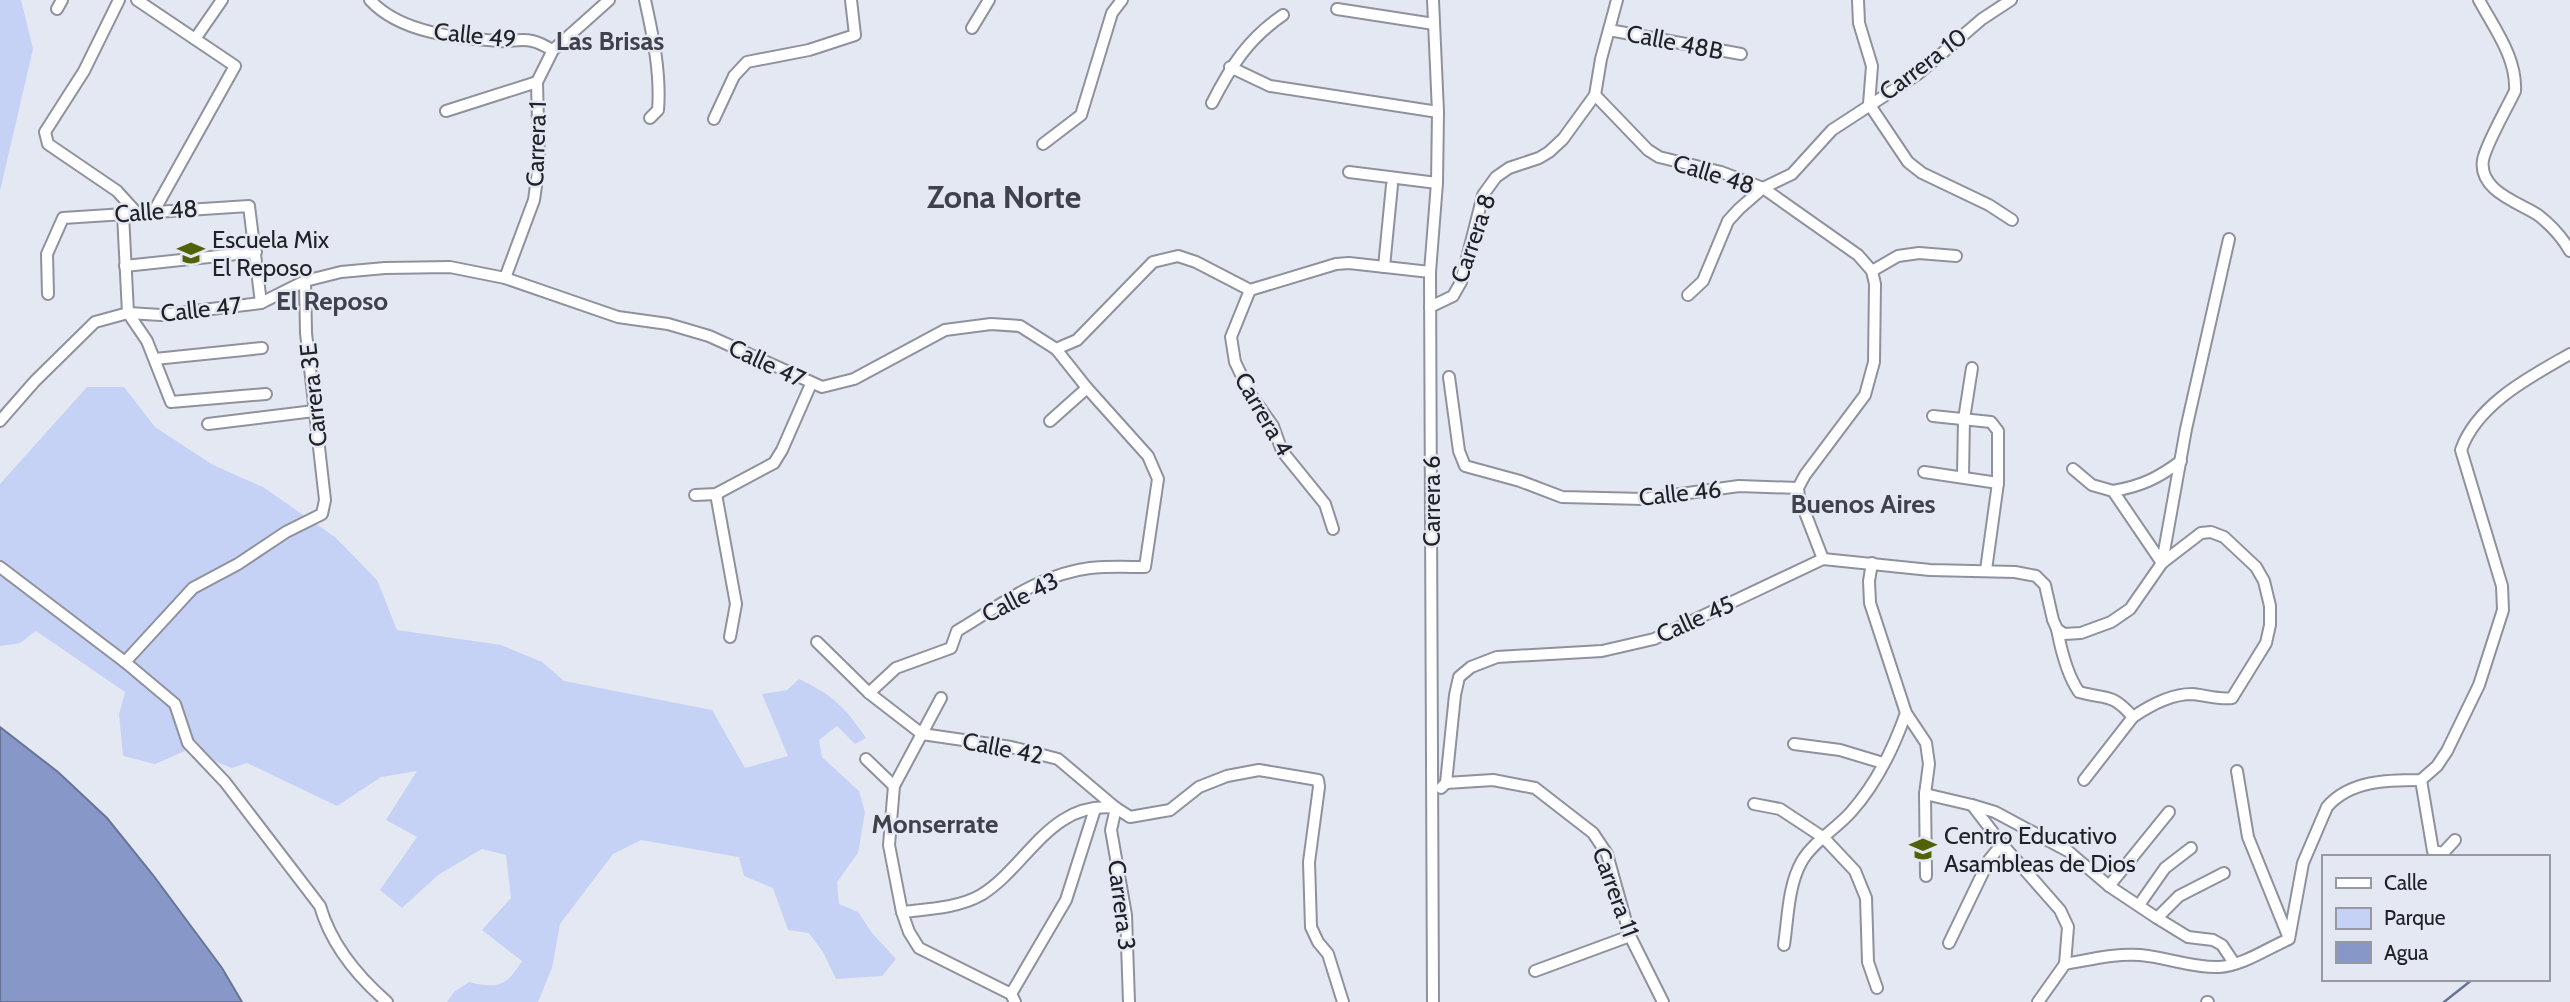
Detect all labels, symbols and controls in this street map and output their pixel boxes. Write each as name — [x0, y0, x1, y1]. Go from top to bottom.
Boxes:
street label: Calle 49 — [432, 16, 518, 54]
street label: Calle 48B — [1624, 18, 1726, 66]
street label: Carrera 10 — [1873, 22, 1973, 106]
district label: Las Brisas — [556, 25, 664, 57]
street label: Carrera 1 — [520, 101, 552, 187]
street label: Calle 48 — [1670, 148, 1758, 200]
district label: Zona Norte — [927, 177, 1081, 216]
street label: Carrera 8 — [1444, 190, 1502, 286]
street label: Calle 48 — [113, 194, 199, 228]
place label: Escuela Mix El Reposo — [212, 225, 330, 282]
school or university icon: Escuela Mix El Reposo — [176, 238, 206, 268]
district label: El Reposo — [276, 285, 388, 317]
street label: Calle 47 — [159, 290, 243, 328]
street label: Calle 47 — [724, 333, 810, 393]
street label: Carrera 3E — [293, 342, 333, 448]
street label: Carrera 4 — [1229, 367, 1300, 461]
street label: Carrera 6 — [1417, 455, 1446, 547]
street label: Calle 46 — [1637, 474, 1723, 512]
district label: Buenos Aires — [1790, 488, 1936, 520]
street label: Calle 43 — [977, 565, 1063, 629]
street label: Calle 45 — [1652, 589, 1738, 649]
street label: Calle 42 — [960, 726, 1046, 770]
district label: Monserrate — [872, 808, 998, 840]
place label: Centro Educativo Asambleas de Dios — [1944, 821, 2136, 878]
school or university icon: Centro Educativo Asambleas de Dios — [1908, 834, 1938, 864]
street label: Carrera 11 — [1586, 843, 1646, 941]
legend — [2322, 855, 2549, 981]
street label: Carrera 3 — [1102, 858, 1142, 952]
text: Calle — [2384, 870, 2428, 895]
text: Parque — [2384, 905, 2446, 930]
text: Agua — [2384, 940, 2428, 965]

